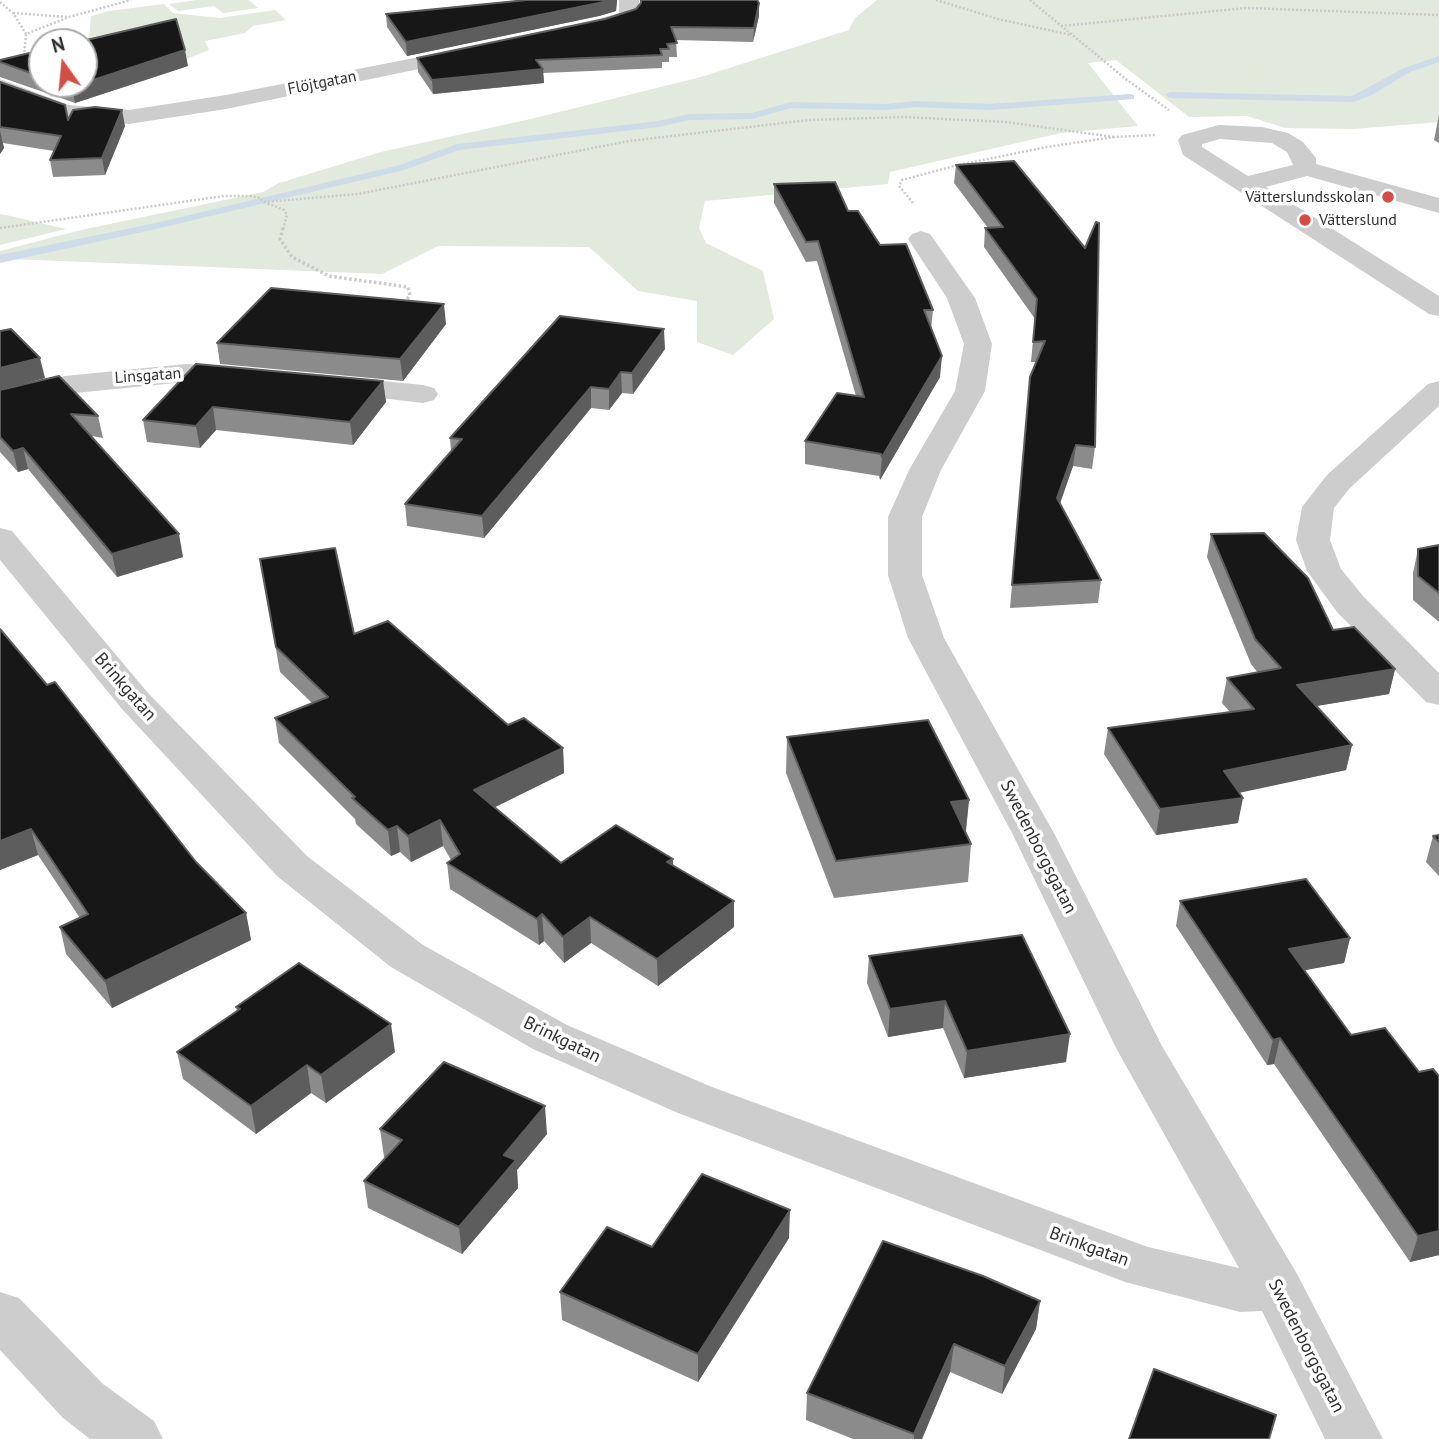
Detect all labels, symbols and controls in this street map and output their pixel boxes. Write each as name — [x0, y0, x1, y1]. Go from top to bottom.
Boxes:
north arrow — [28, 28, 98, 98]
text: N — [49, 31, 67, 58]
street label: Flöjtgatan — [286, 67, 358, 99]
place label: Vätterslundsskolan — [1245, 187, 1374, 207]
marker: Vätterslundsskolan — [1380, 189, 1396, 205]
place label: Vätterslund — [1319, 210, 1397, 230]
marker: Vätterslund — [1297, 212, 1313, 228]
street label: Linsgatan — [114, 364, 182, 388]
street label: Brinkgatan — [90, 649, 160, 725]
street label: Swedenborgsgatan — [995, 777, 1081, 917]
street label: Brinkgatan — [520, 1012, 604, 1068]
street label: Brinkgatan — [1046, 1223, 1132, 1271]
street label: Swedenborgsgatan — [1263, 1276, 1349, 1416]

